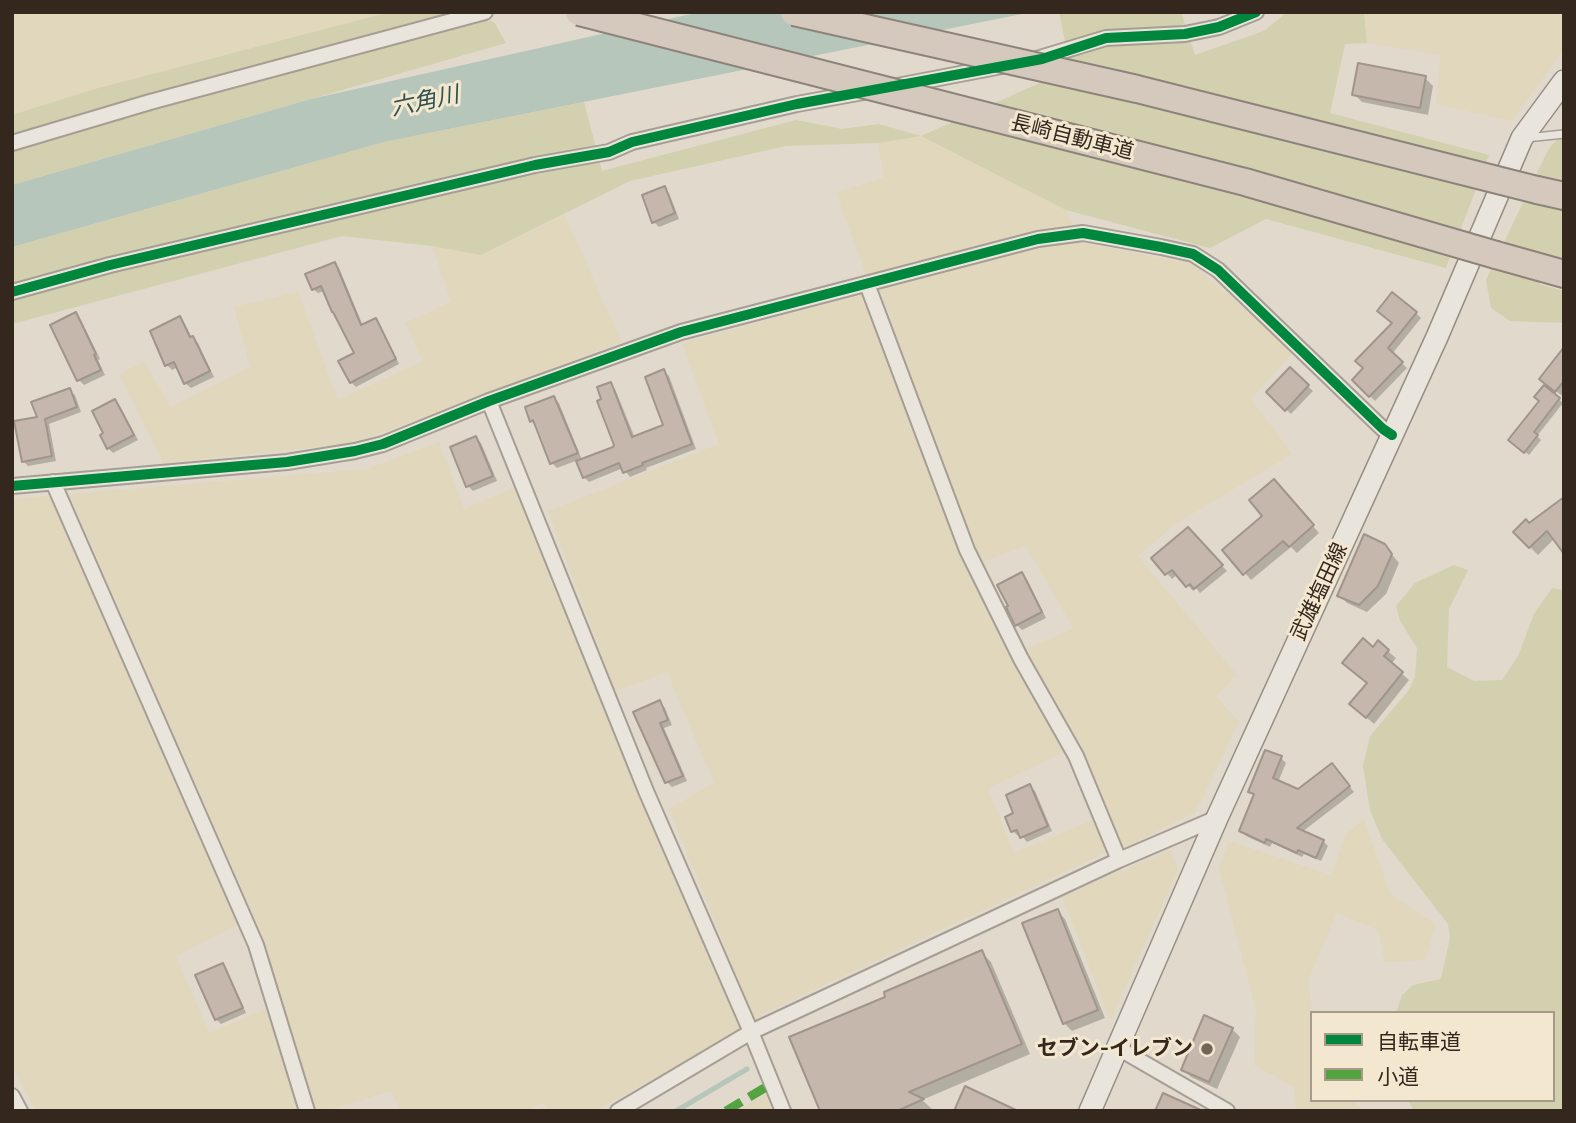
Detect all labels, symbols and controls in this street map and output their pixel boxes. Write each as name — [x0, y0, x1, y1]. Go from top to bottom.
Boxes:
water label: 六角川 — [388, 81, 462, 123]
street label: 長崎自動車道 — [1008, 111, 1136, 165]
street label: 武雄塩田線 — [1286, 539, 1354, 645]
legend — [1310, 1011, 1555, 1102]
text: 自転車道 — [1377, 1029, 1461, 1055]
place label: セブン-イレブン — [1037, 1036, 1193, 1062]
marker: セブン-イレブン — [1199, 1041, 1215, 1057]
text: 小道 — [1377, 1064, 1419, 1090]

